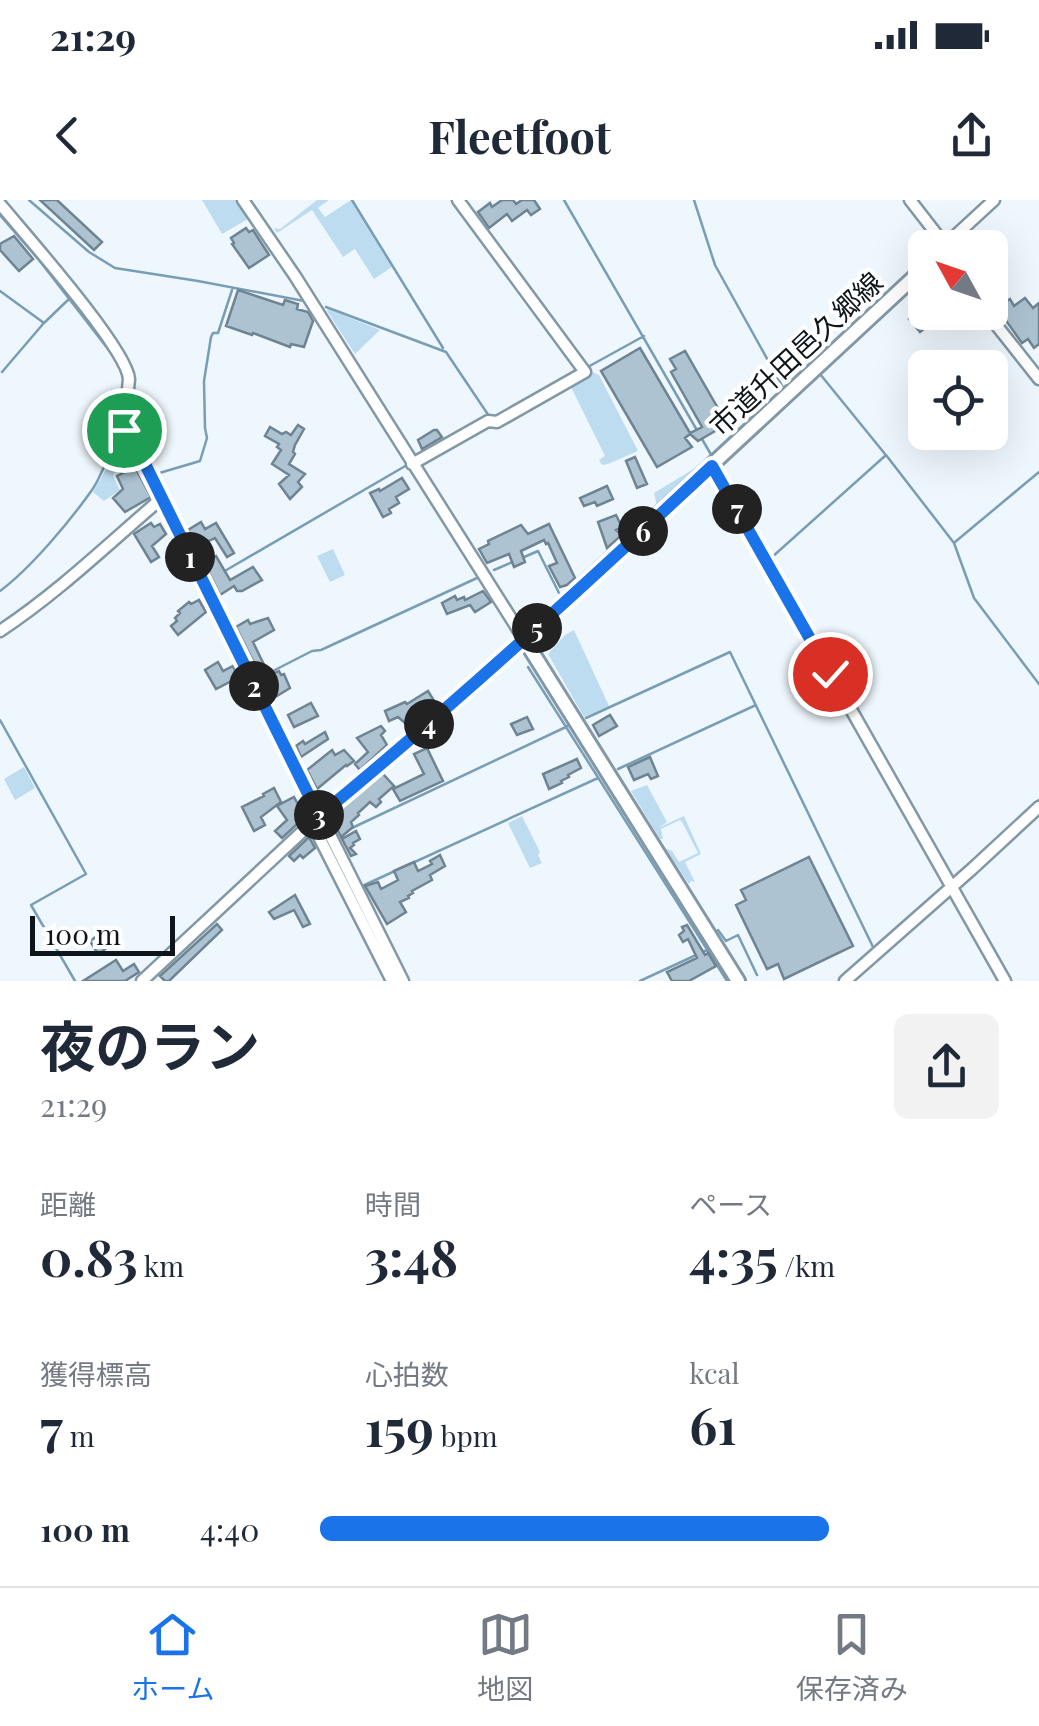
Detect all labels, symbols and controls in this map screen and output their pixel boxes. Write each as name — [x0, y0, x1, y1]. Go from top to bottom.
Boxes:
text: 21:29 — [50, 10, 136, 61]
text: Fleetfoot — [428, 105, 611, 165]
icon: back — [40, 108, 95, 163]
icon: share — [944, 108, 999, 163]
north arrow — [908, 230, 1008, 330]
map controls — [908, 230, 1008, 450]
street label: 市道升田邑久郷線 — [700, 263, 890, 443]
button: locate — [908, 350, 1008, 450]
pin — [82, 388, 167, 473]
icon: arrive — [97, 403, 152, 458]
pin: 7 — [712, 484, 762, 534]
text: 7 — [731, 490, 743, 527]
pin: 6 — [618, 506, 668, 556]
text: 6 — [635, 512, 651, 549]
pin: 1 — [165, 532, 215, 582]
text: 1 — [185, 538, 195, 575]
pin: 5 — [512, 603, 562, 653]
text: 5 — [531, 609, 543, 646]
pin — [788, 632, 873, 717]
icon: check — [803, 647, 858, 702]
pin: 2 — [229, 661, 279, 711]
text: 2 — [247, 667, 261, 704]
pin: 4 — [404, 699, 454, 749]
text: 4 — [422, 705, 436, 742]
pin: 3 — [294, 790, 344, 840]
text: 3 — [312, 796, 326, 833]
scale bar — [30, 911, 175, 956]
text: 100 m — [45, 915, 121, 952]
text: 夜のラン — [40, 1007, 260, 1081]
button: share — [894, 1014, 999, 1119]
text: 21:29 — [40, 1082, 107, 1125]
text: 距離 — [40, 1185, 96, 1222]
text: 時間 — [365, 1185, 421, 1222]
text: ペース — [689, 1185, 772, 1222]
text: 0.83 — [40, 1223, 138, 1290]
text: 3:48 — [365, 1223, 458, 1290]
text: 4:35 — [689, 1223, 778, 1290]
text: km — [138, 1247, 184, 1284]
text: /km — [778, 1247, 835, 1284]
text: kcal — [689, 1354, 740, 1391]
text: 獲得標高 — [40, 1355, 152, 1392]
text: 心拍数 — [365, 1355, 449, 1392]
text: 61 — [689, 1391, 737, 1458]
text: 7 — [40, 1393, 63, 1460]
text: 159 — [365, 1393, 434, 1460]
text: m — [63, 1417, 95, 1454]
text: bpm — [434, 1417, 498, 1454]
text: 100 m — [40, 1507, 130, 1550]
text: 4:40 — [200, 1507, 259, 1550]
tab: ホーム — [131, 1607, 214, 1707]
tab: 地図 — [477, 1607, 533, 1707]
tab: 保存済み — [796, 1607, 908, 1707]

